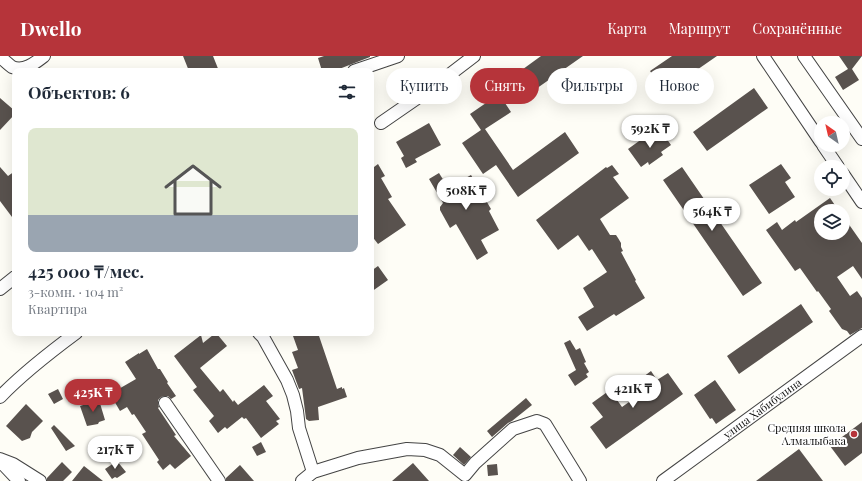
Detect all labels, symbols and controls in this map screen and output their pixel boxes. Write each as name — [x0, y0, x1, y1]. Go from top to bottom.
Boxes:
text: Dwello — [20, 15, 81, 41]
text: Карта — [607, 19, 647, 38]
text: Маршрут — [669, 19, 731, 38]
text: Сохранённые — [753, 19, 842, 38]
chip: Купить — [386, 68, 462, 104]
chip: Снять — [470, 68, 539, 104]
chip: Фильтры — [547, 68, 637, 104]
chip: Новое — [645, 68, 714, 104]
text: Объектов: 6 — [28, 81, 130, 103]
icon: filters — [336, 81, 358, 103]
pin: 592K ₸ — [617, 115, 683, 149]
north arrow — [814, 116, 850, 152]
map controls — [814, 116, 850, 240]
text: 592K ₸ — [630, 119, 670, 136]
icon: home — [157, 154, 229, 226]
button: locate — [814, 160, 850, 196]
pin: 508K ₸ — [433, 177, 499, 211]
text: 508K ₸ — [446, 181, 486, 198]
pin: 564K ₸ — [679, 198, 745, 232]
text: 564K ₸ — [692, 202, 732, 219]
button: layers — [814, 204, 850, 240]
text: 425 000 ₸/мес. — [28, 260, 144, 282]
text: 3-комн. · 104 m² — [28, 283, 123, 300]
text: Квартира — [28, 300, 87, 317]
street label: улица Хабибулина — [719, 374, 805, 442]
pin: 421K ₸ — [600, 375, 666, 409]
pin: 425K ₸ — [60, 379, 126, 413]
text: 421K ₸ — [614, 379, 652, 396]
text: 425K ₸ — [74, 383, 112, 400]
place label: Средняя школа Алмалыбака — [767, 420, 847, 448]
marker: Средняя школа Алмалыбака — [849, 429, 859, 439]
pin: 217K ₸ — [82, 436, 148, 470]
text: 217K ₸ — [97, 440, 133, 457]

